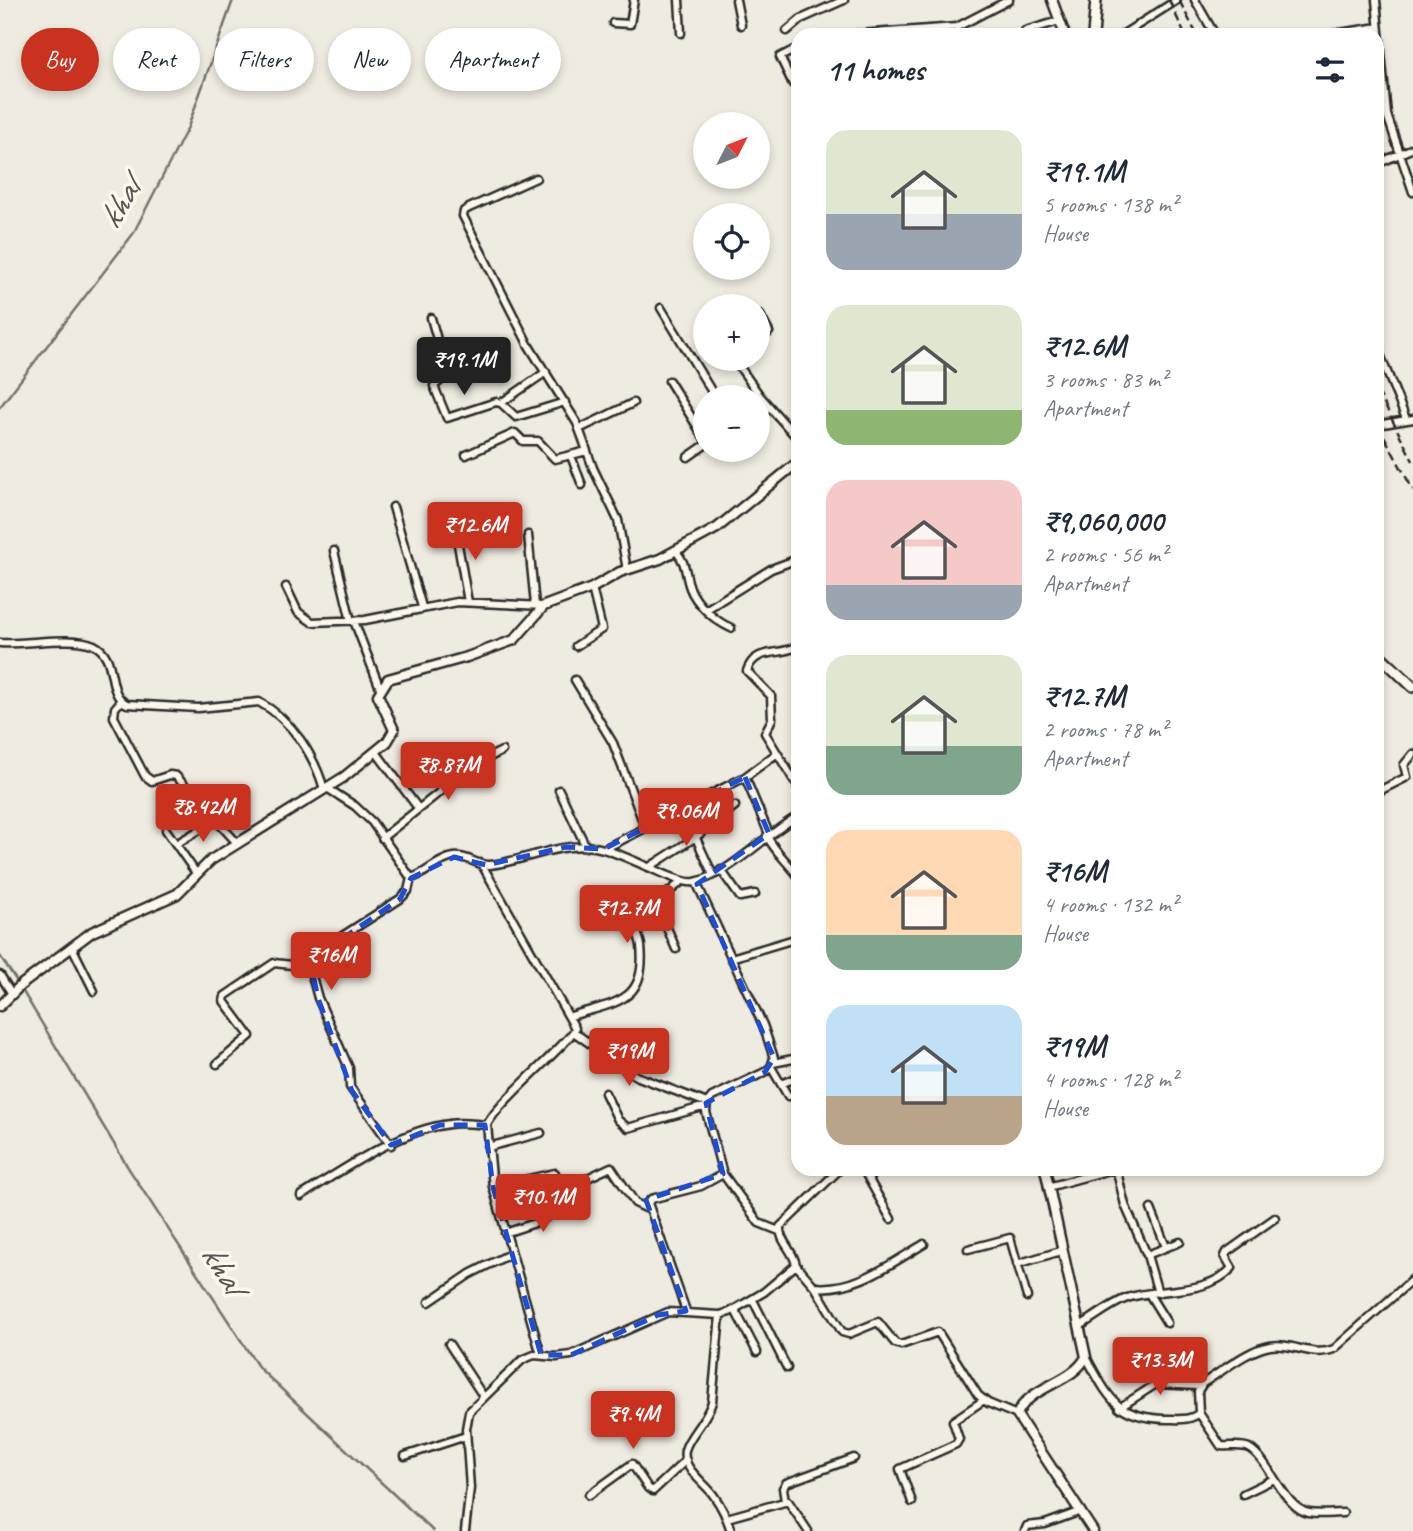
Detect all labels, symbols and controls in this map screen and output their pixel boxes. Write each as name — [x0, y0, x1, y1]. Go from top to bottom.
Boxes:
chip: Buy — [21, 28, 99, 91]
chip: Rent — [113, 28, 200, 91]
chip: Filters — [214, 28, 314, 91]
chip: New — [328, 28, 411, 91]
chip: Apartment — [425, 28, 561, 91]
text: 11 homes — [826, 51, 924, 89]
icon: filters — [1311, 51, 1349, 89]
north arrow — [693, 112, 770, 189]
map controls — [693, 112, 770, 462]
text: ₹19.1M — [1043, 152, 1124, 190]
icon: home — [882, 158, 966, 242]
water label: khal — [87, 162, 156, 237]
text: 5 rooms · 138 m² — [1043, 190, 1178, 219]
button: locate — [693, 203, 770, 280]
text: House — [1043, 219, 1088, 248]
button: + — [693, 294, 770, 371]
text: ₹12.6M — [1043, 327, 1125, 365]
icon: home — [882, 333, 966, 417]
pin: ₹19.1M — [407, 338, 521, 397]
text: ₹19.1M — [433, 345, 495, 374]
text: 3 rooms · 83 m² — [1043, 365, 1167, 394]
button: − — [693, 385, 770, 462]
text: Apartment — [1043, 394, 1128, 423]
text: ₹9,060,000 — [1043, 502, 1163, 540]
pin: ₹12.6M — [418, 503, 532, 562]
icon: home — [882, 508, 966, 592]
text: ₹12.6M — [443, 510, 507, 539]
text: 2 rooms · 56 m² — [1043, 540, 1167, 569]
text: Apartment — [1043, 569, 1128, 598]
text: ₹12.7M — [1043, 677, 1125, 715]
icon: home — [882, 683, 966, 767]
text: 2 rooms · 78 m² — [1043, 715, 1167, 744]
pin: ₹8.87M — [391, 742, 505, 802]
text: Apartment — [1043, 744, 1128, 773]
text: ₹8.87M — [417, 750, 479, 779]
pin: ₹8.42M — [146, 784, 260, 844]
pin: ₹9.06M — [629, 788, 743, 848]
text: ₹8.42M — [172, 792, 234, 821]
text: ₹9.06M — [655, 796, 717, 825]
text: ₹16M — [1043, 852, 1106, 890]
icon: home — [882, 858, 966, 942]
pin: ₹12.7M — [570, 886, 684, 945]
text: 4 rooms · 132 m² — [1043, 890, 1178, 919]
text: ₹12.7M — [596, 893, 658, 922]
text: House — [1043, 919, 1088, 948]
pin: ₹16M — [290, 932, 372, 992]
text: ₹16M — [307, 940, 355, 969]
text: ₹19M — [1043, 1027, 1105, 1065]
pin: ₹19M — [588, 1028, 670, 1088]
icon: home — [882, 1033, 966, 1117]
text: ₹19M — [605, 1036, 653, 1065]
text: 4 rooms · 128 m² — [1043, 1065, 1178, 1094]
text: House — [1043, 1094, 1088, 1123]
pin: ₹10.1M — [486, 1174, 600, 1234]
text: ₹10.1M — [512, 1182, 574, 1211]
water label: khal — [191, 1235, 261, 1310]
pin: ₹13.3M — [1103, 1338, 1217, 1397]
text: ₹13.3M — [1129, 1345, 1191, 1374]
pin: ₹9.4M — [584, 1392, 682, 1451]
text: ₹9.4M — [607, 1399, 659, 1428]

